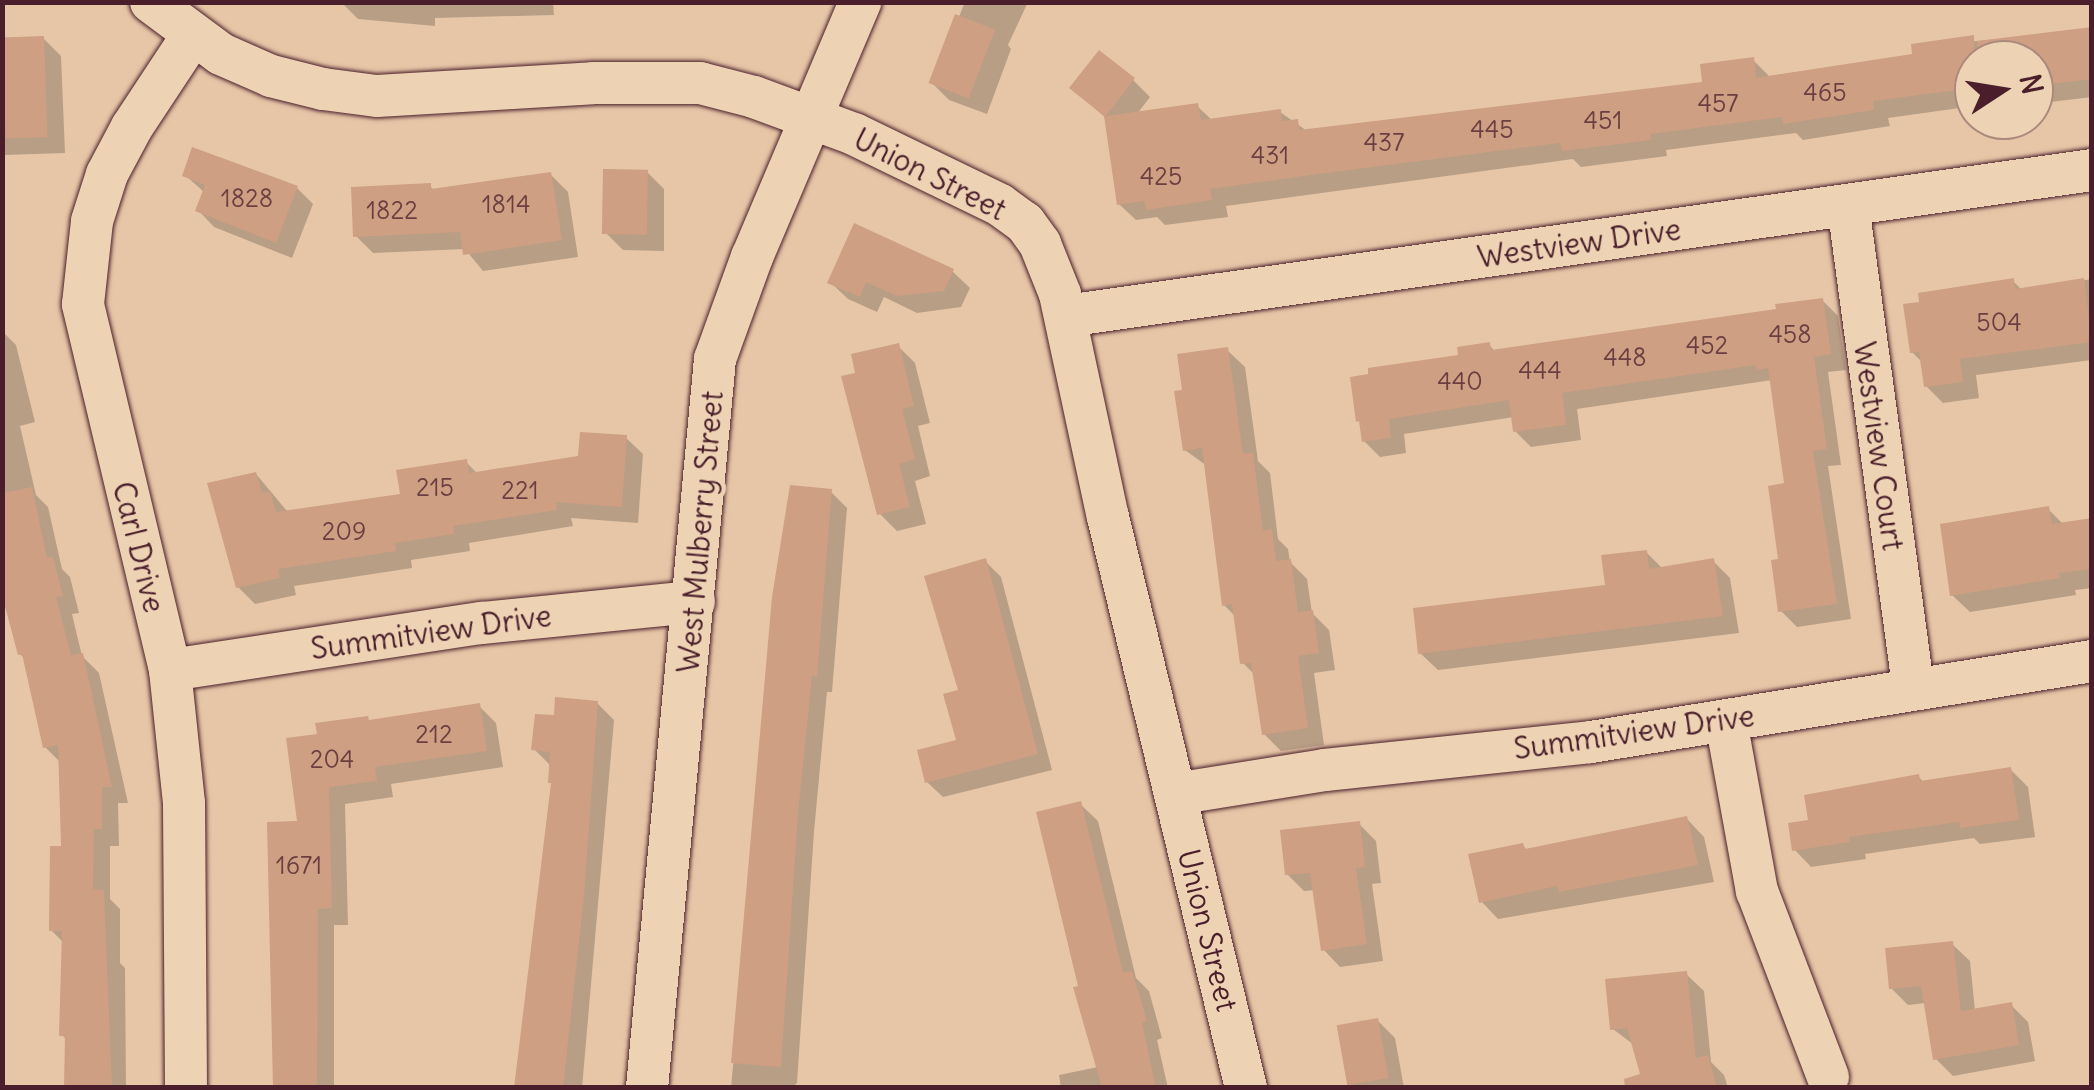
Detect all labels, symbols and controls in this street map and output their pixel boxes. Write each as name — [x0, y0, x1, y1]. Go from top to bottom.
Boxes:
north arrow — [1954, 40, 2054, 140]
text: N — [2012, 71, 2051, 97]
house number: 465 — [1803, 77, 1847, 107]
house number: 457 — [1697, 88, 1739, 118]
house number: 451 — [1584, 105, 1622, 135]
house number: 445 — [1470, 114, 1514, 144]
street label: Union Street — [848, 120, 1012, 228]
house number: 437 — [1364, 127, 1404, 157]
house number: 431 — [1251, 140, 1289, 170]
house number: 425 — [1140, 161, 1182, 191]
house number: 1828 — [221, 183, 273, 213]
house number: 1814 — [482, 189, 530, 219]
house number: 1822 — [366, 195, 418, 225]
street label: Westview Drive — [1475, 211, 1683, 275]
house number: 504 — [1976, 307, 2022, 337]
house number: 458 — [1768, 319, 1812, 349]
house number: 452 — [1686, 330, 1728, 360]
street label: Westview Court — [1847, 339, 1911, 553]
house number: 448 — [1603, 342, 1647, 372]
house number: 444 — [1518, 355, 1562, 385]
house number: 440 — [1437, 366, 1483, 396]
street label: West Mulberry Street — [670, 389, 730, 675]
house number: 215 — [416, 472, 454, 502]
house number: 221 — [501, 475, 539, 505]
street label: Carl Drive — [105, 478, 173, 616]
house number: 209 — [322, 516, 366, 546]
street label: Summitview Drive — [308, 597, 554, 667]
street label: Summitview Drive — [1511, 697, 1757, 767]
house number: 212 — [415, 719, 453, 749]
house number: 204 — [310, 744, 354, 774]
street label: Union Street — [1170, 845, 1246, 1015]
house number: 1671 — [276, 850, 322, 880]

